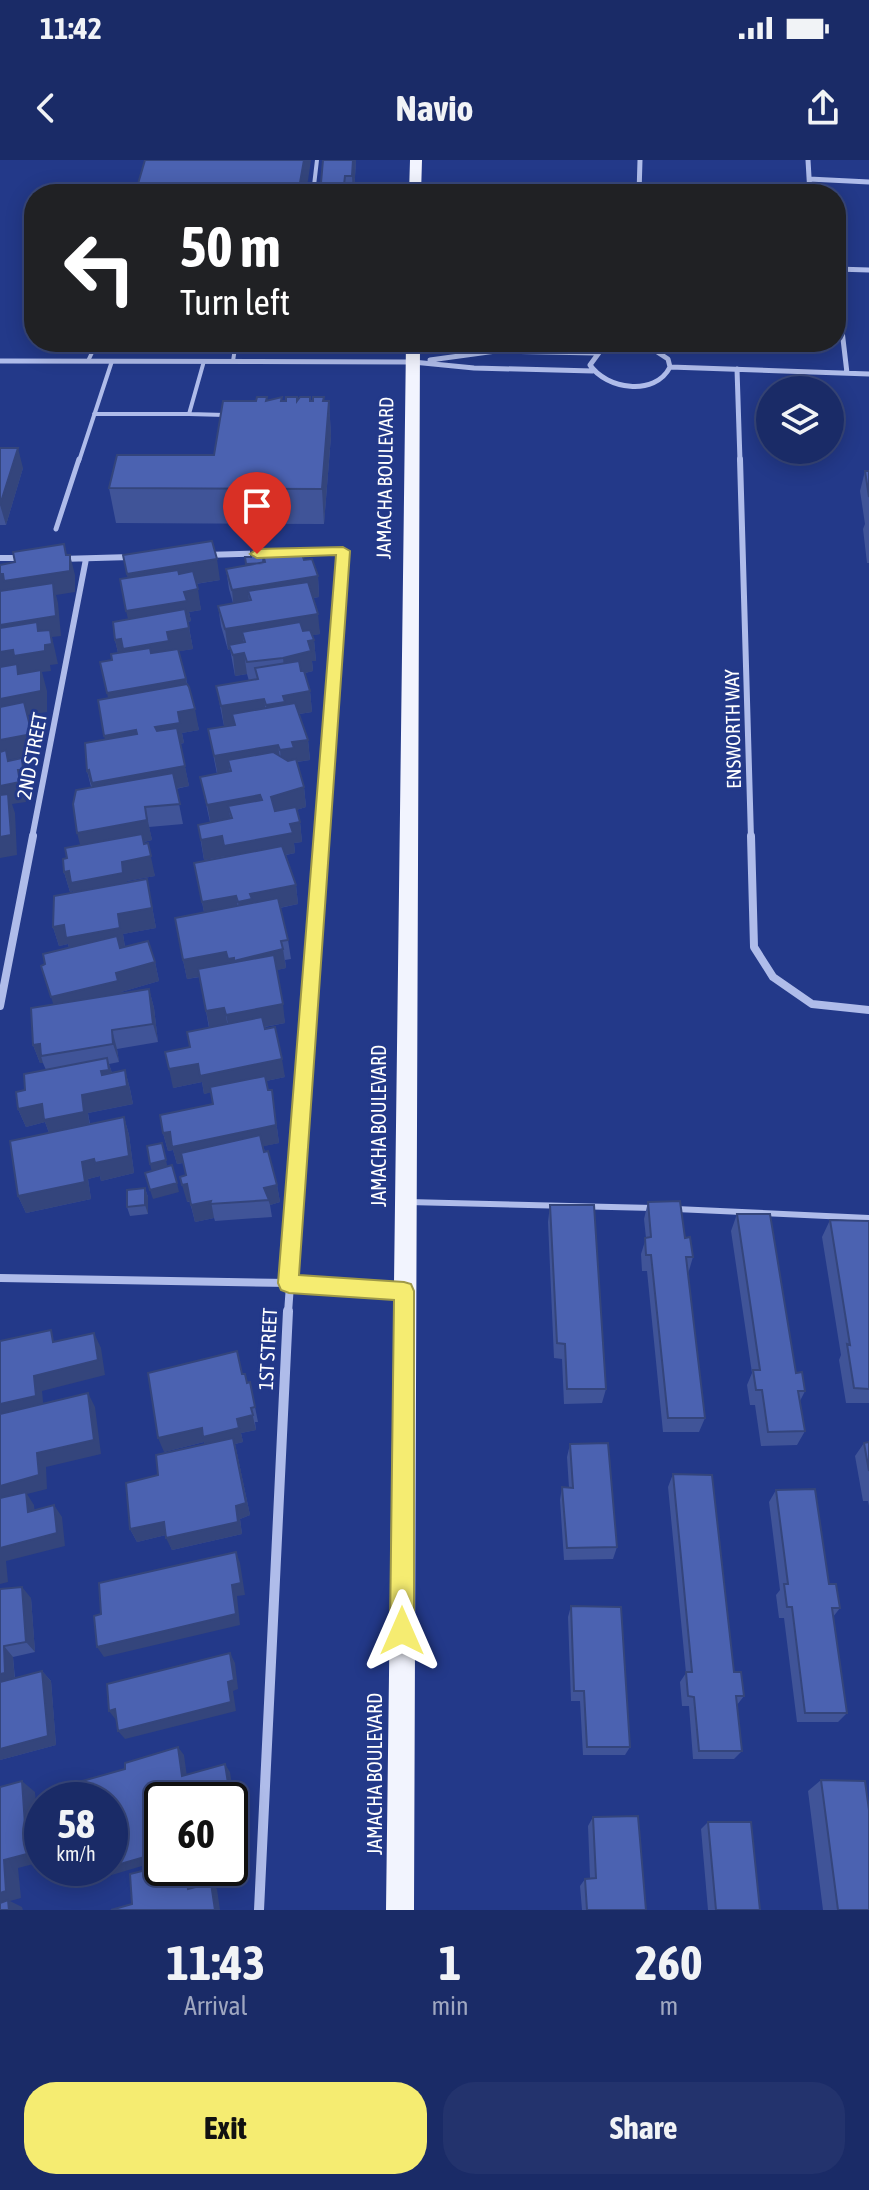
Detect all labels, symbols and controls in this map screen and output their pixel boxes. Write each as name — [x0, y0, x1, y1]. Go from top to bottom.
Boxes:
text: 11:42 — [40, 11, 102, 45]
icon: back — [24, 86, 68, 130]
icon: share — [801, 86, 845, 130]
text: Navio — [395, 87, 474, 129]
text: 50 m — [180, 215, 281, 279]
icon: left — [48, 216, 152, 320]
text: Turn left — [180, 281, 290, 323]
map controls — [756, 376, 844, 464]
button: layers — [756, 376, 844, 464]
street label: JAMACHA BOULEVARD — [372, 397, 397, 559]
pin — [223, 472, 291, 554]
icon: arrive — [235, 484, 279, 528]
street label: ENSWORTH WAY — [720, 669, 745, 789]
street label: 2ND STREET — [12, 710, 51, 801]
street label: JAMACHA BOULEVARD — [367, 1045, 390, 1207]
street label: 1ST STREET — [254, 1307, 281, 1391]
position arrow — [360, 1589, 444, 1673]
street label: JAMACHA BOULEVARD — [363, 1693, 386, 1855]
speed limit sign: 60 — [144, 1782, 248, 1886]
text: 58 — [57, 1801, 95, 1846]
text: km/h — [56, 1842, 96, 1865]
text: 11:43 — [166, 1935, 265, 1990]
text: 1 — [439, 1935, 461, 1990]
text: 260 — [635, 1935, 703, 1990]
text: Arrival — [184, 1991, 247, 2021]
text: min — [431, 1991, 469, 2021]
text: m — [659, 1991, 678, 2021]
button: Exit — [24, 2082, 427, 2174]
button: Share — [443, 2082, 845, 2174]

